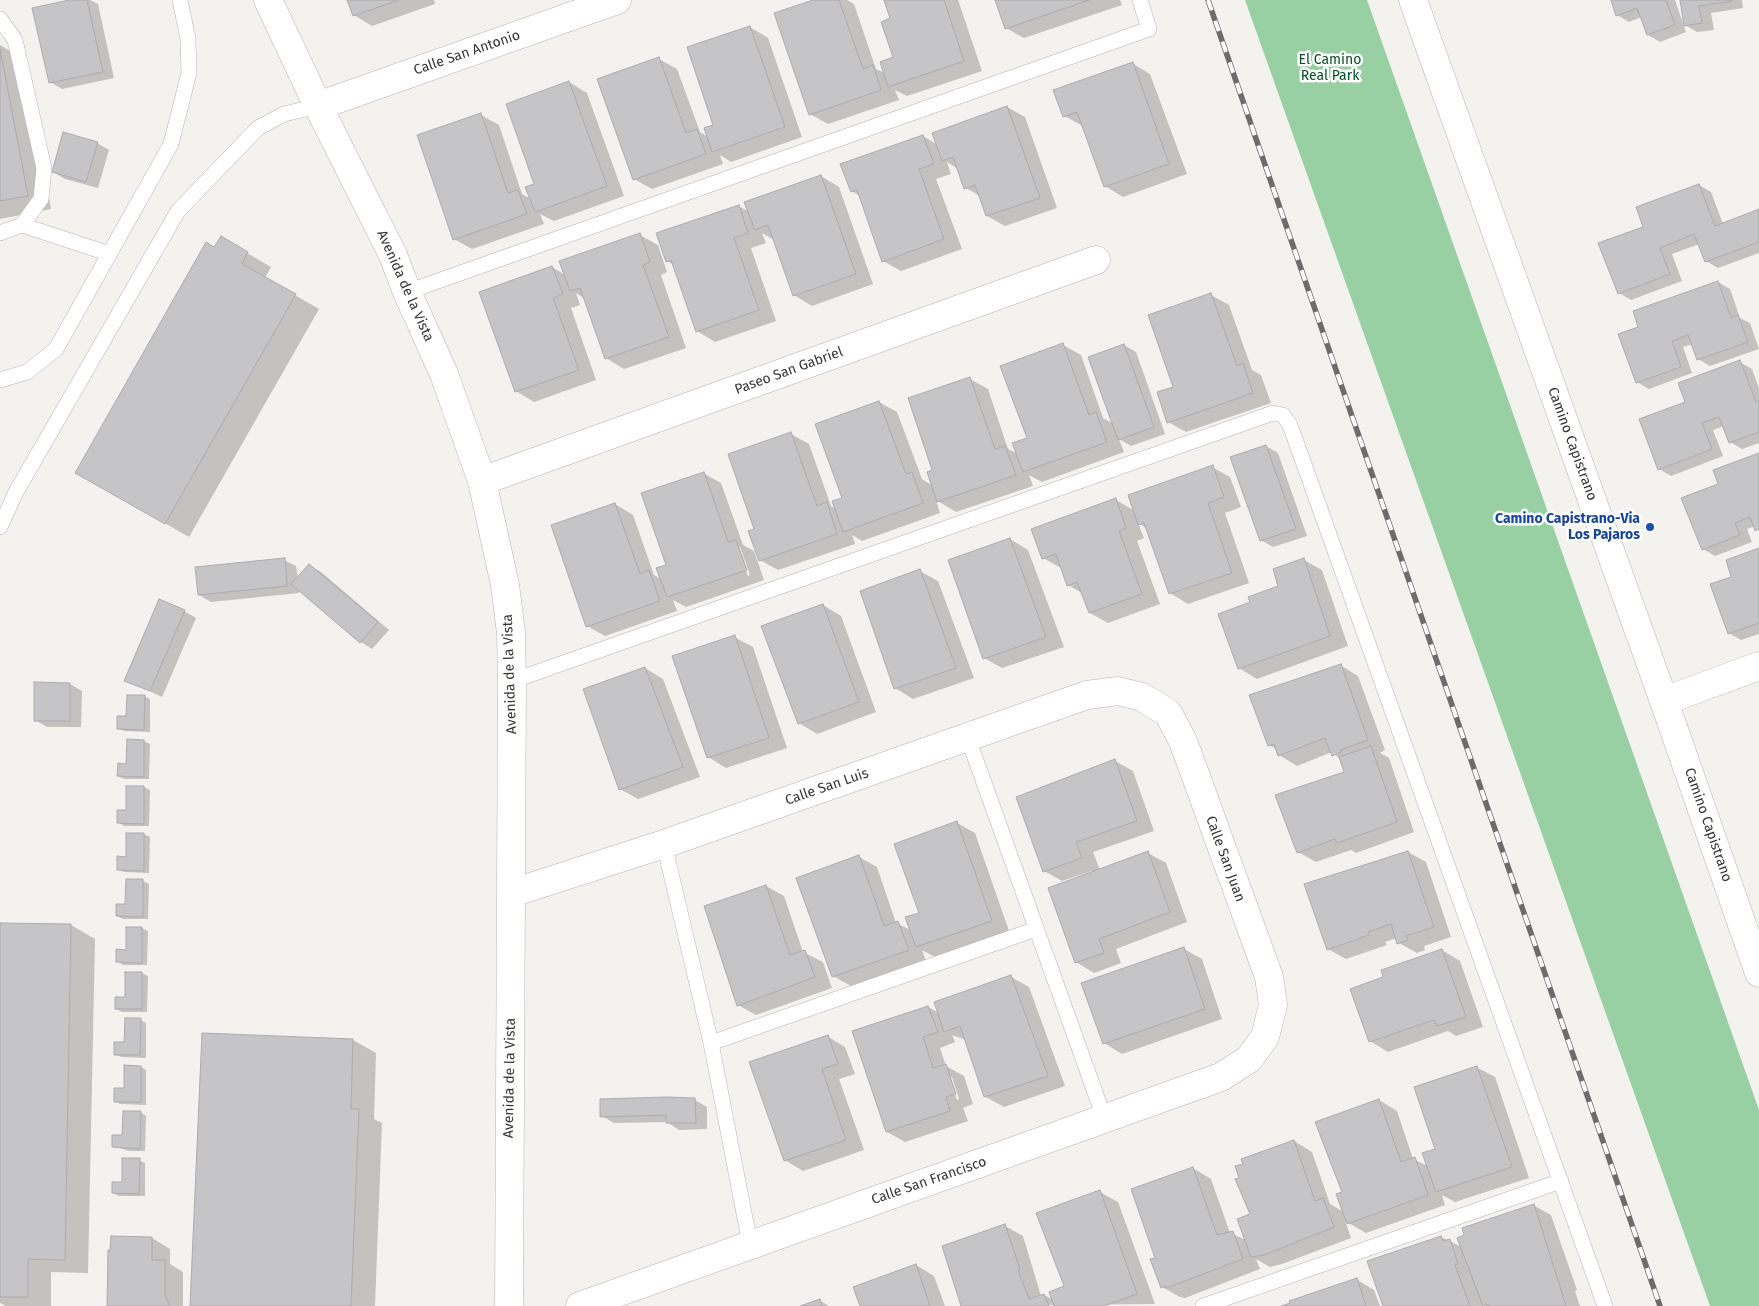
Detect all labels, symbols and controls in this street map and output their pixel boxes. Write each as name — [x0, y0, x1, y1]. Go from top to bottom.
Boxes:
street label: Calle San Antonio — [412, 27, 522, 79]
park label: El Camino Real Park — [1299, 52, 1361, 84]
street label: Avenida de la Vista — [373, 228, 437, 344]
street label: Paseo San Gabriel — [733, 344, 845, 398]
street label: Camino Capistrano — [1544, 385, 1600, 503]
place label: Camino Capistrano-Via Los Pajaros — [1495, 511, 1640, 544]
marker: Camino Capistrano-Via Los Pajaros — [1644, 521, 1656, 533]
street label: Avenida de la Vista — [500, 614, 520, 734]
street label: Calle San Luis — [783, 765, 871, 809]
street label: Camino Capistrano — [1681, 766, 1735, 884]
street label: Calle San Juan — [1202, 814, 1248, 904]
street label: Avenida de la Vista — [501, 1018, 519, 1138]
street label: Calle San Francisco — [869, 1153, 989, 1209]

